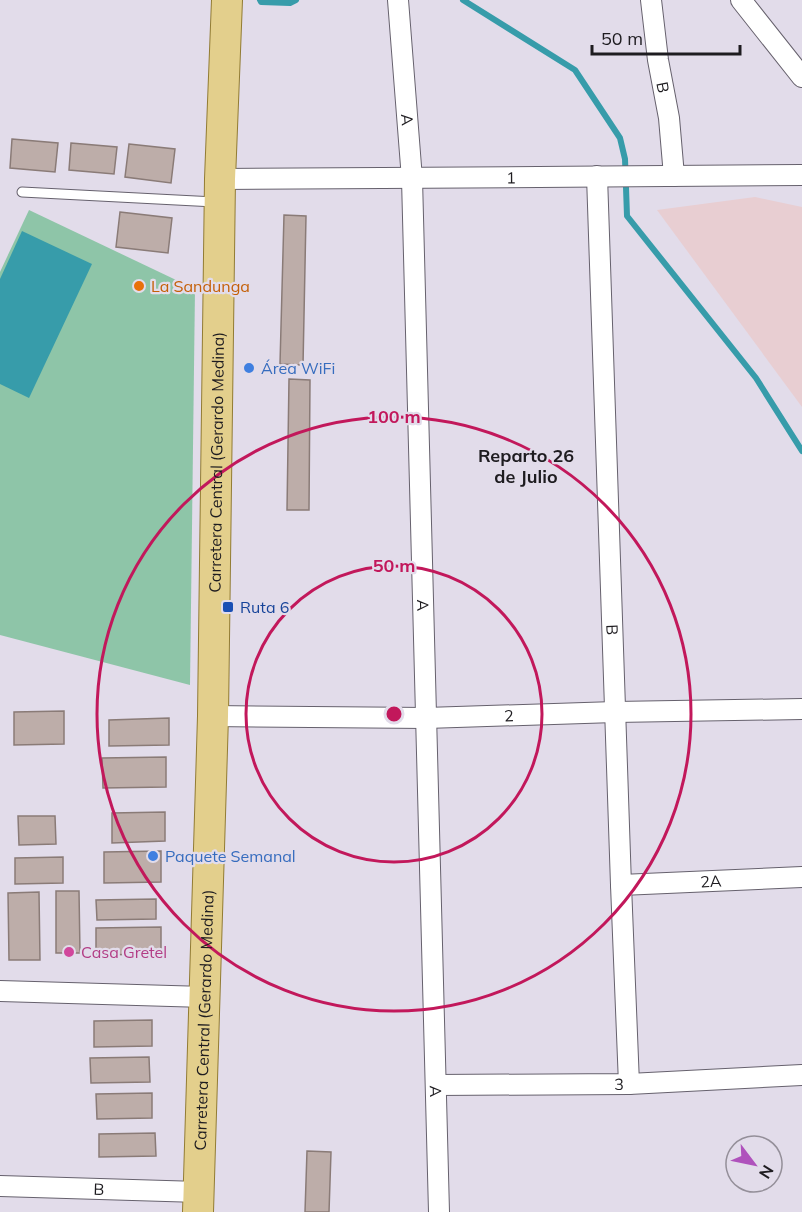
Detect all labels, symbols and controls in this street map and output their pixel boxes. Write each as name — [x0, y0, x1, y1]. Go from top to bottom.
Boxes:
scale bar — [592, 18, 740, 56]
text: 50 m — [601, 27, 643, 50]
street label: B — [652, 80, 674, 94]
street label: A — [397, 113, 418, 127]
street label: 1 — [506, 167, 516, 187]
place label: La Sandunga — [151, 276, 250, 296]
marker: La Sandunga — [132, 279, 146, 293]
street label: Carretera Central (Gerardo Medina) — [205, 332, 228, 593]
place label: Área WiFi — [261, 358, 335, 378]
marker: Área WiFi — [242, 361, 256, 375]
text: 100 m — [367, 405, 421, 428]
district label: Reparto 26 de Julio — [478, 444, 574, 488]
text: 50 m — [373, 554, 415, 577]
place label: Ruta 6 — [240, 597, 289, 617]
street label: A — [413, 599, 433, 612]
marker: Ruta 6 — [221, 600, 235, 614]
street label: B — [602, 624, 623, 636]
centre of rings — [384, 704, 404, 724]
street label: 2 — [504, 705, 514, 726]
place label: Paquete Semanal — [165, 846, 296, 866]
marker: Paquete Semanal — [146, 849, 160, 863]
street label: 2A — [700, 871, 722, 891]
street label: Carretera Central (Gerardo Medina) — [190, 889, 218, 1151]
place label: Casa Gretel — [81, 942, 167, 962]
marker: Casa Gretel — [62, 945, 76, 959]
street label: 3 — [614, 1074, 624, 1094]
street label: A — [426, 1085, 446, 1098]
north arrow — [724, 1134, 784, 1194]
text: N — [755, 1162, 778, 1182]
street label: B — [93, 1179, 105, 1199]

